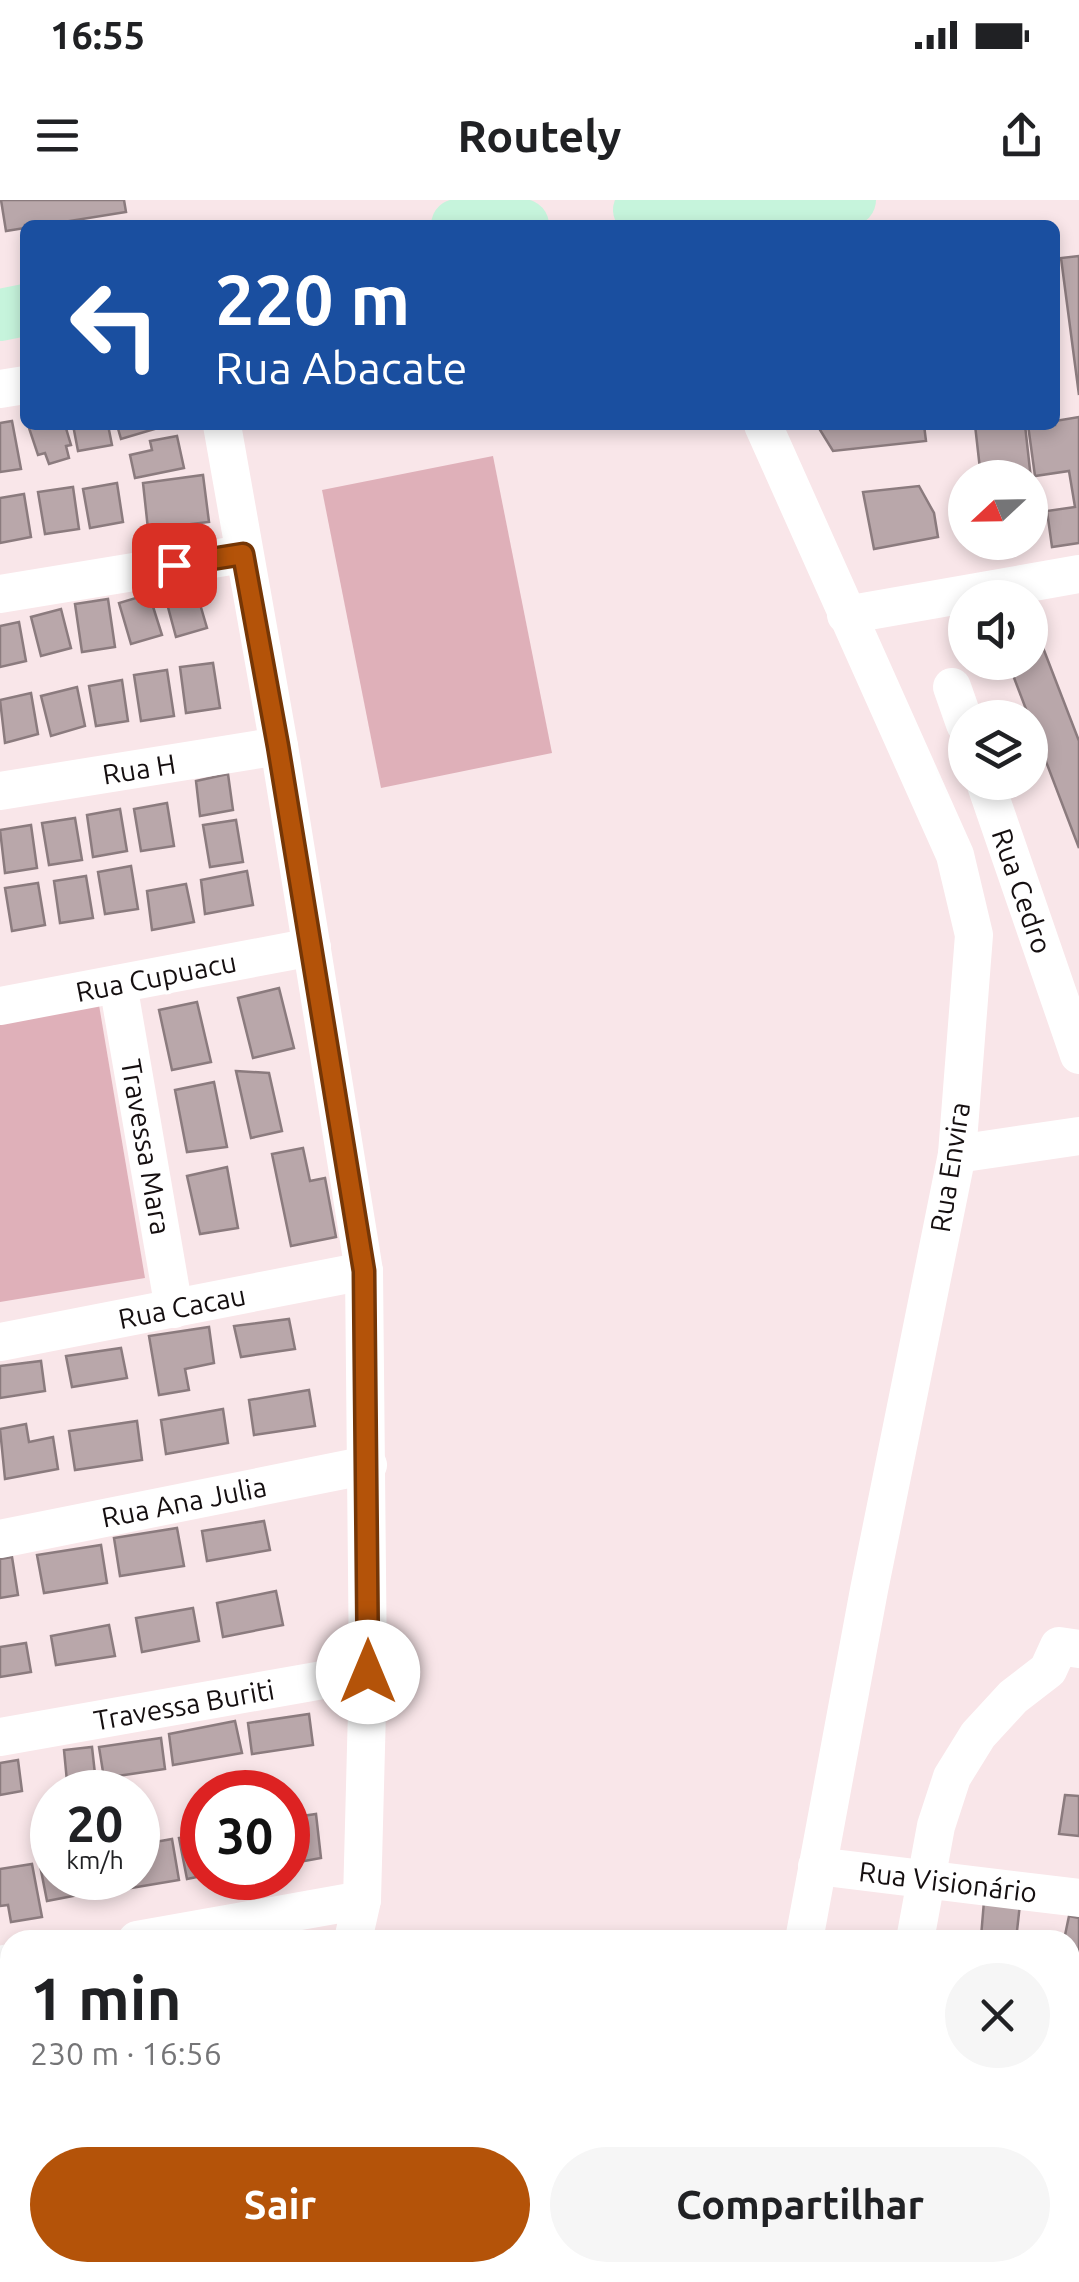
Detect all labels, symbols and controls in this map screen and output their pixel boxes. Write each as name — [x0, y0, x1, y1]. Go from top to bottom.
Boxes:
text: 16:55 — [50, 14, 145, 56]
icon: menu — [30, 108, 85, 163]
icon: share — [994, 108, 1049, 163]
text: Routely — [458, 110, 621, 161]
icon: left — [50, 260, 180, 390]
text: 220 m — [215, 260, 410, 338]
text: Rua Abacate — [215, 342, 467, 393]
north arrow — [948, 460, 1048, 560]
map controls — [948, 460, 1048, 800]
pin — [132, 523, 217, 608]
icon: arrive — [147, 538, 202, 593]
button: sound — [948, 580, 1048, 680]
button: layers — [948, 700, 1048, 800]
street label: Rua H — [100, 747, 178, 790]
street label: Rua Cedro — [987, 824, 1058, 957]
street label: Rua Cupuacu — [73, 946, 239, 1007]
street label: Travessa Mara — [116, 1057, 177, 1237]
street label: Rua Envira — [924, 1100, 975, 1234]
street label: Rua Cacau — [116, 1279, 248, 1334]
street label: Rua Ana Julia — [99, 1470, 269, 1533]
position arrow — [316, 1620, 420, 1724]
street label: Travessa Buriti — [91, 1673, 277, 1736]
speed limit sign: 30 — [180, 1770, 310, 1900]
text: 20 — [67, 1795, 123, 1851]
text: km/h — [66, 1846, 124, 1874]
street label: Rua Visionário — [857, 1855, 1039, 1908]
button: close — [945, 1963, 1050, 2068]
text: 1 min — [30, 1964, 182, 2031]
text: 230 m · 16:56 — [30, 2035, 222, 2071]
button: Sair — [30, 2147, 530, 2262]
button: Compartilhar — [550, 2147, 1050, 2262]

